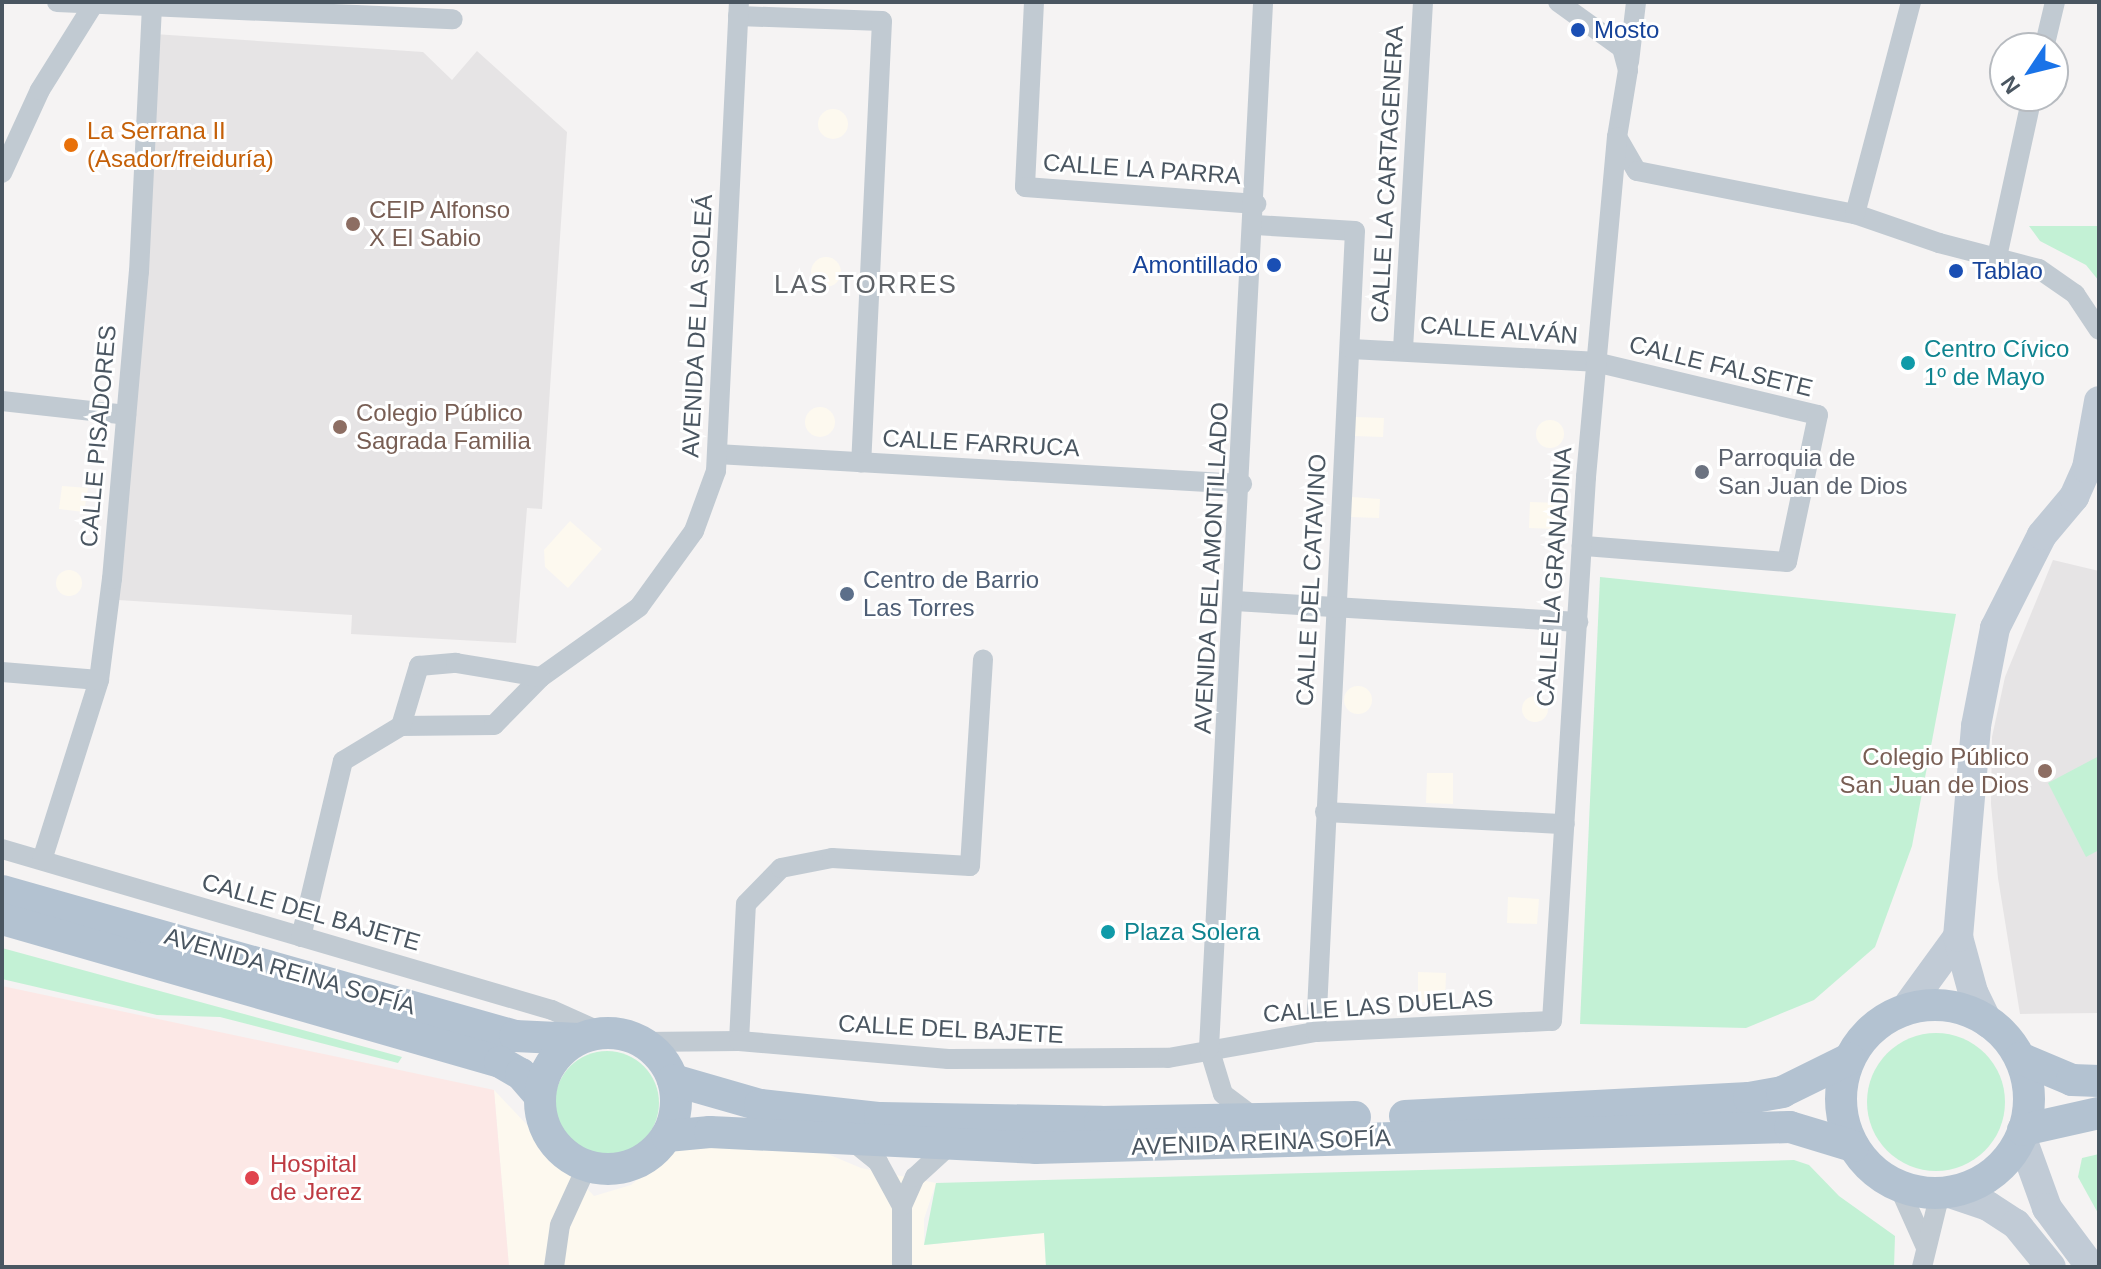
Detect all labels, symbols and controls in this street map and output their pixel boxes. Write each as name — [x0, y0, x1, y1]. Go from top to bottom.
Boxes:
place label: Mosto — [1594, 16, 1659, 44]
marker: Mosto — [1569, 21, 1587, 39]
street label: CALLE LA CARTAGENERA — [1365, 24, 1409, 324]
north arrow — [1989, 32, 2069, 112]
text: N — [1996, 71, 2025, 99]
place label: La Serrana II (Asador/freiduría) — [87, 117, 274, 173]
marker: La Serrana II (Asador/freiduría) — [62, 136, 80, 154]
street label: CALLE LA PARRA — [1041, 148, 1243, 190]
street label: AVENIDA DE LA SOLEÁ — [676, 192, 718, 460]
place label: CEIP Alfonso X El Sabio — [369, 196, 512, 252]
marker: CEIP Alfonso X El Sabio — [344, 215, 362, 233]
place label: Amontillado — [1133, 251, 1258, 279]
marker: Amontillado — [1265, 256, 1283, 274]
place label: Tablao — [1972, 257, 2043, 285]
marker: Tablao — [1947, 262, 1965, 280]
district label: LAS TORRES — [774, 269, 958, 301]
street label: CALLE ALVÁN — [1418, 310, 1580, 350]
street label: CALLE PISADORES — [74, 324, 122, 548]
street label: CALLE FALSETE — [1626, 329, 1816, 403]
place label: Centro Cívico 1º de Mayo — [1924, 335, 2069, 391]
marker: Centro Cívico 1º de Mayo — [1899, 354, 1917, 372]
place label: Colegio Público Sagrada Familia — [356, 399, 531, 455]
street label: AVENIDA DEL AMONTILLADO — [1188, 400, 1234, 736]
marker: Colegio Público Sagrada Familia — [331, 418, 349, 436]
street label: CALLE FARRUCA — [882, 423, 1080, 463]
place label: Parroquia de San Juan de Dios — [1718, 444, 1907, 500]
street label: CALLE LA GRANADINA — [1531, 446, 1577, 708]
street label: CALLE DEL CATAVINO — [1290, 453, 1332, 707]
marker: Parroquia de San Juan de Dios — [1693, 463, 1711, 481]
place label: Centro de Barrio Las Torres — [863, 566, 1039, 622]
marker: Centro de Barrio Las Torres — [838, 585, 856, 603]
place label: Colegio Público San Juan de Dios — [1840, 743, 2029, 799]
marker: Colegio Público San Juan de Dios — [2036, 762, 2054, 780]
street label: CALLE DEL BAJETE — [198, 867, 424, 957]
place label: Plaza Solera — [1124, 918, 1260, 946]
street label: AVENIDA REINA SOFÍA — [160, 921, 420, 1021]
marker: Plaza Solera — [1099, 923, 1117, 941]
street label: CALLE LAS DUELAS — [1262, 984, 1494, 1028]
street label: CALLE DEL BAJETE — [837, 1009, 1065, 1049]
street label: AVENIDA REINA SOFÍA — [1129, 1123, 1393, 1161]
place label: Hospital de Jerez — [270, 1150, 362, 1206]
marker: Hospital de Jerez — [241, 1167, 263, 1189]

